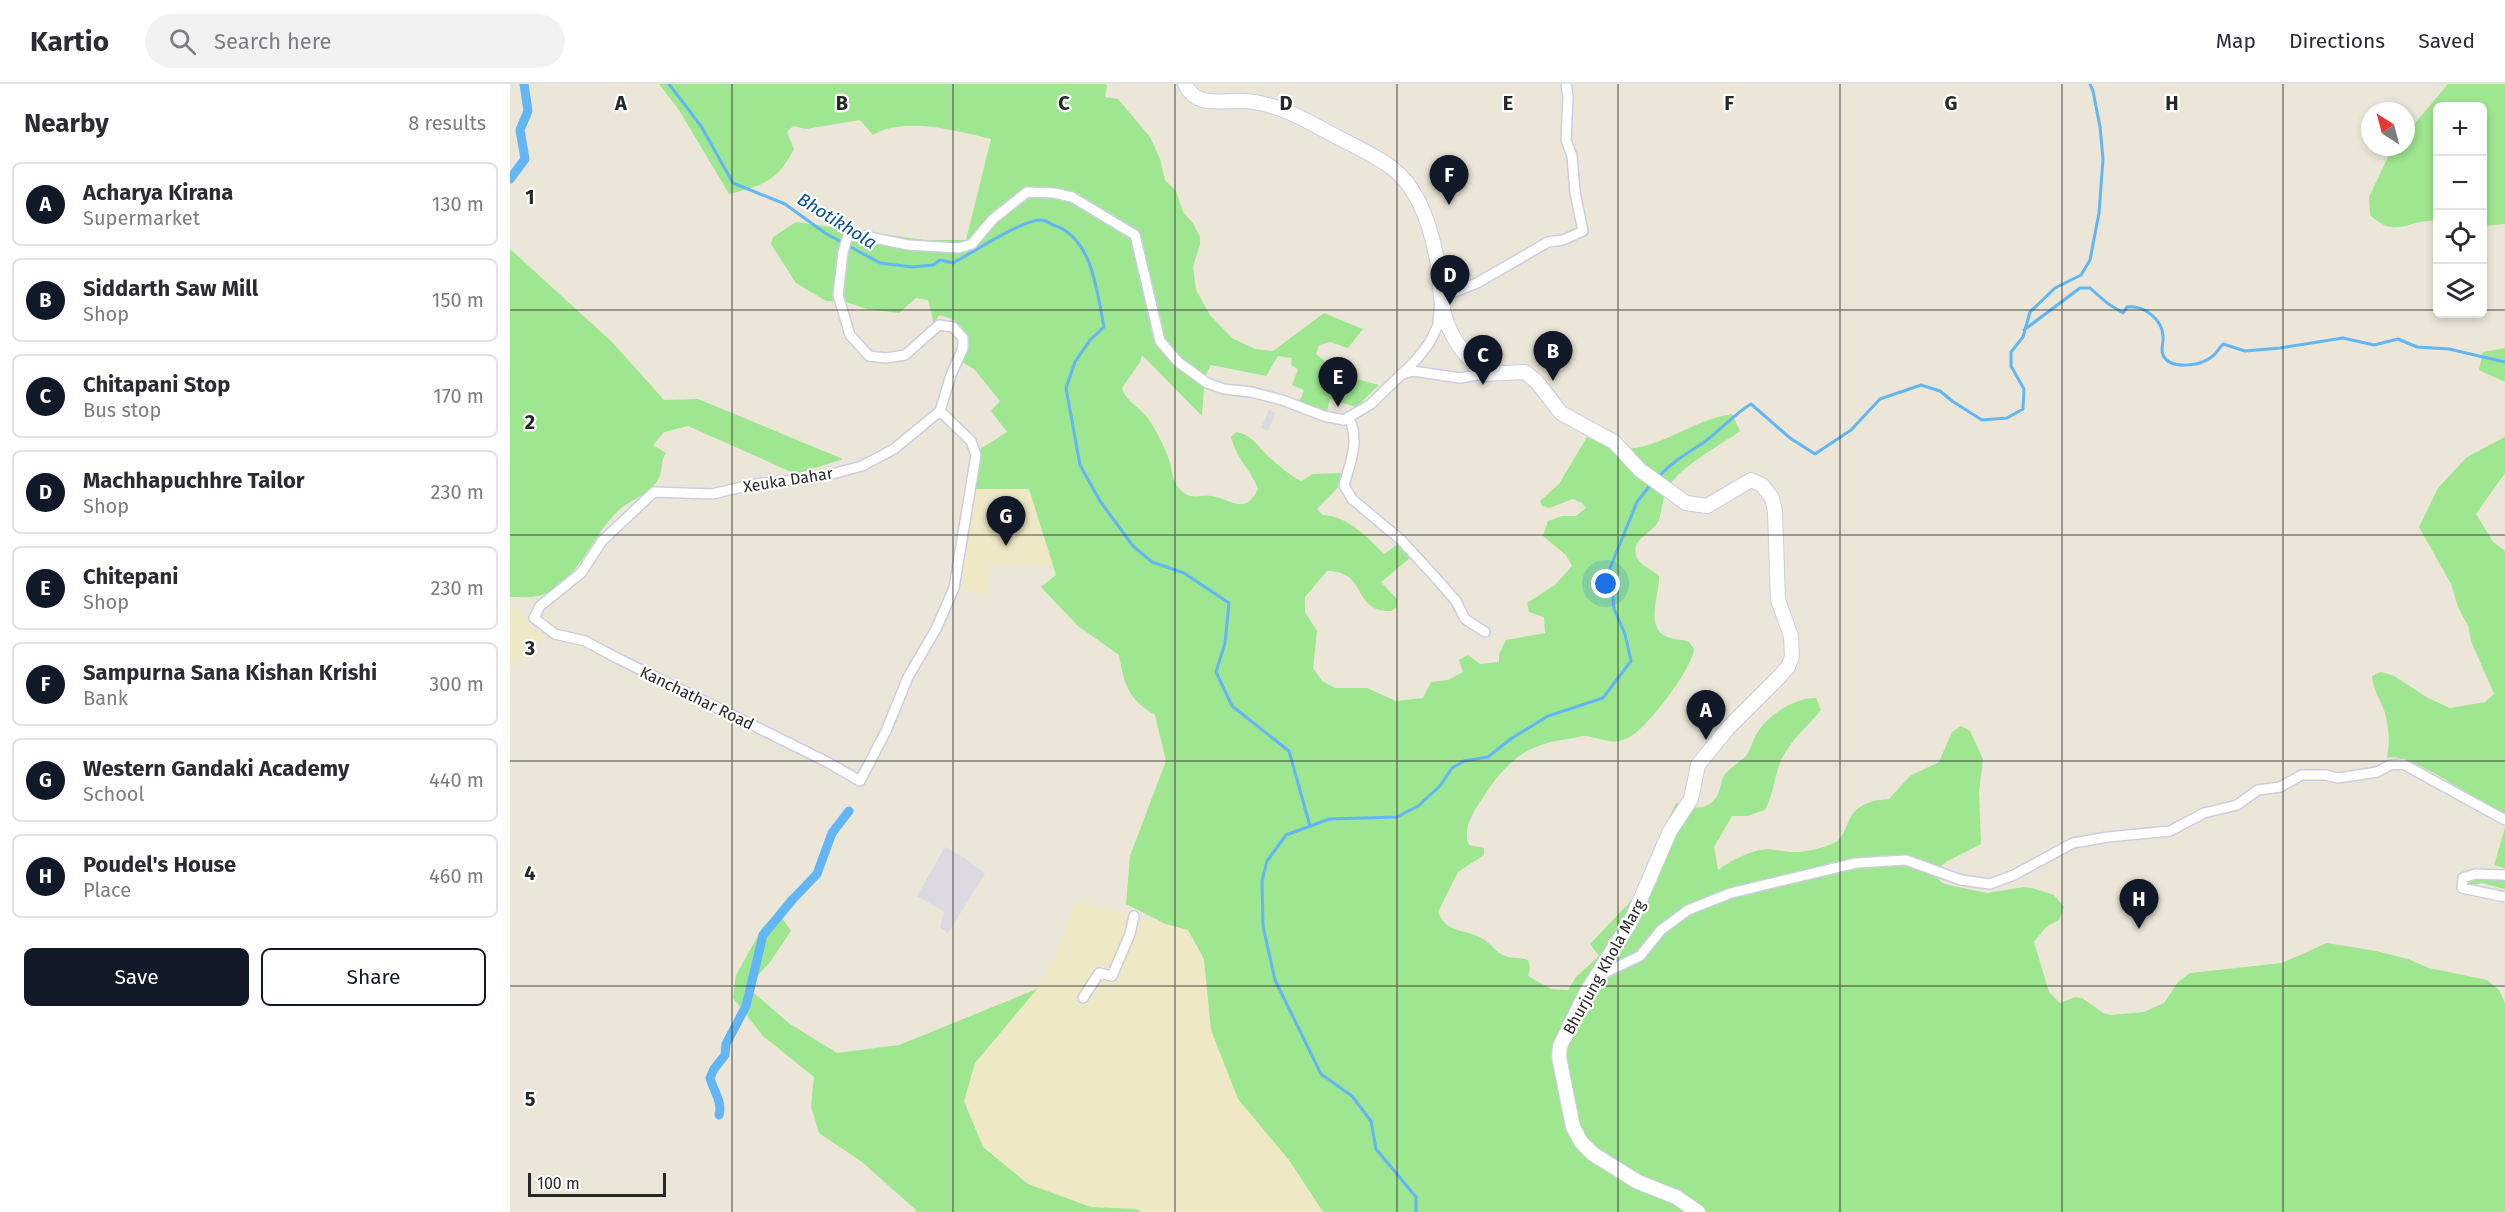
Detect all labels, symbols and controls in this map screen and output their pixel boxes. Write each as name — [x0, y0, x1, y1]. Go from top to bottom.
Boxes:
search box — [145, 14, 565, 68]
text: Kartio — [30, 25, 109, 58]
icon: search — [166, 25, 199, 58]
text: Search here — [214, 28, 332, 55]
text: Map — [2216, 28, 2256, 54]
text: Directions — [2289, 28, 2385, 54]
text: Saved — [2418, 28, 2475, 54]
text: A — [614, 91, 628, 115]
text: B — [836, 91, 848, 115]
text: C — [1058, 91, 1070, 115]
text: D — [1279, 91, 1293, 115]
text: E — [1503, 91, 1513, 115]
text: F — [1724, 91, 1734, 115]
text: G — [1945, 91, 1957, 115]
text: H — [2165, 91, 2179, 115]
north arrow — [2361, 102, 2415, 156]
map controls — [2433, 102, 2487, 318]
button: + — [2433, 102, 2487, 156]
text: Nearby — [24, 108, 109, 139]
text: 8 results — [408, 111, 486, 135]
pin: F — [1430, 156, 1468, 205]
button: − — [2433, 156, 2487, 210]
text: Acharya Kirana — [83, 179, 233, 206]
text: 1 — [525, 185, 535, 209]
water label: Bhotikhola — [793, 188, 881, 254]
text: A — [40, 192, 51, 216]
text: 130 m — [432, 192, 484, 216]
text: Supermarket — [83, 206, 200, 230]
button: locate — [2433, 210, 2487, 264]
pin: D — [1430, 256, 1470, 305]
button: layers — [2433, 264, 2487, 318]
text: Siddarth Saw Mill — [83, 275, 258, 302]
text: B — [39, 288, 52, 312]
text: 150 m — [432, 288, 484, 312]
text: Shop — [83, 302, 129, 326]
pin: B — [1534, 332, 1572, 381]
pin: C — [1464, 336, 1502, 385]
pin: E — [1318, 358, 1358, 407]
text: Chitapani Stop — [83, 371, 230, 398]
text: C — [40, 384, 51, 408]
text: 170 m — [433, 384, 484, 408]
text: Bus stop — [83, 398, 161, 422]
text: 2 — [525, 410, 535, 434]
street label: Xeuka Dahar — [742, 463, 835, 496]
text: Machhapuchhre Tailor — [83, 467, 305, 494]
text: D — [39, 480, 52, 504]
text: 230 m — [431, 480, 484, 504]
text: Shop — [83, 494, 129, 518]
pin: G — [986, 496, 1026, 546]
text: Chitepani — [83, 563, 178, 590]
your location — [1591, 569, 1620, 598]
text: E — [40, 576, 51, 600]
text: 230 m — [431, 576, 484, 600]
text: Shop — [83, 590, 129, 614]
text: 3 — [524, 636, 535, 660]
text: Sampurna Sana Kishan Krishi — [83, 659, 377, 686]
street label: Kanchathar Road — [637, 662, 757, 734]
text: F — [41, 672, 50, 696]
text: 300 m — [429, 672, 484, 696]
text: Bank — [83, 686, 128, 710]
pin: A — [1686, 690, 1726, 740]
text: Western Gandaki Academy — [83, 755, 349, 782]
text: G — [39, 768, 52, 792]
text: 440 m — [429, 768, 484, 792]
text: School — [83, 782, 144, 806]
text: Poudel's House — [83, 851, 236, 878]
text: 4 — [524, 861, 536, 885]
text: H — [39, 864, 52, 888]
text: 460 m — [429, 864, 484, 888]
text: Place — [83, 878, 131, 902]
pin: H — [2120, 880, 2158, 929]
street label: Bhurjung Khola Marg — [1559, 896, 1649, 1038]
button: Save — [24, 948, 249, 1006]
button: Share — [261, 948, 486, 1006]
text: 5 — [525, 1087, 536, 1111]
scale bar — [528, 1170, 666, 1198]
text: 100 m — [537, 1174, 580, 1193]

